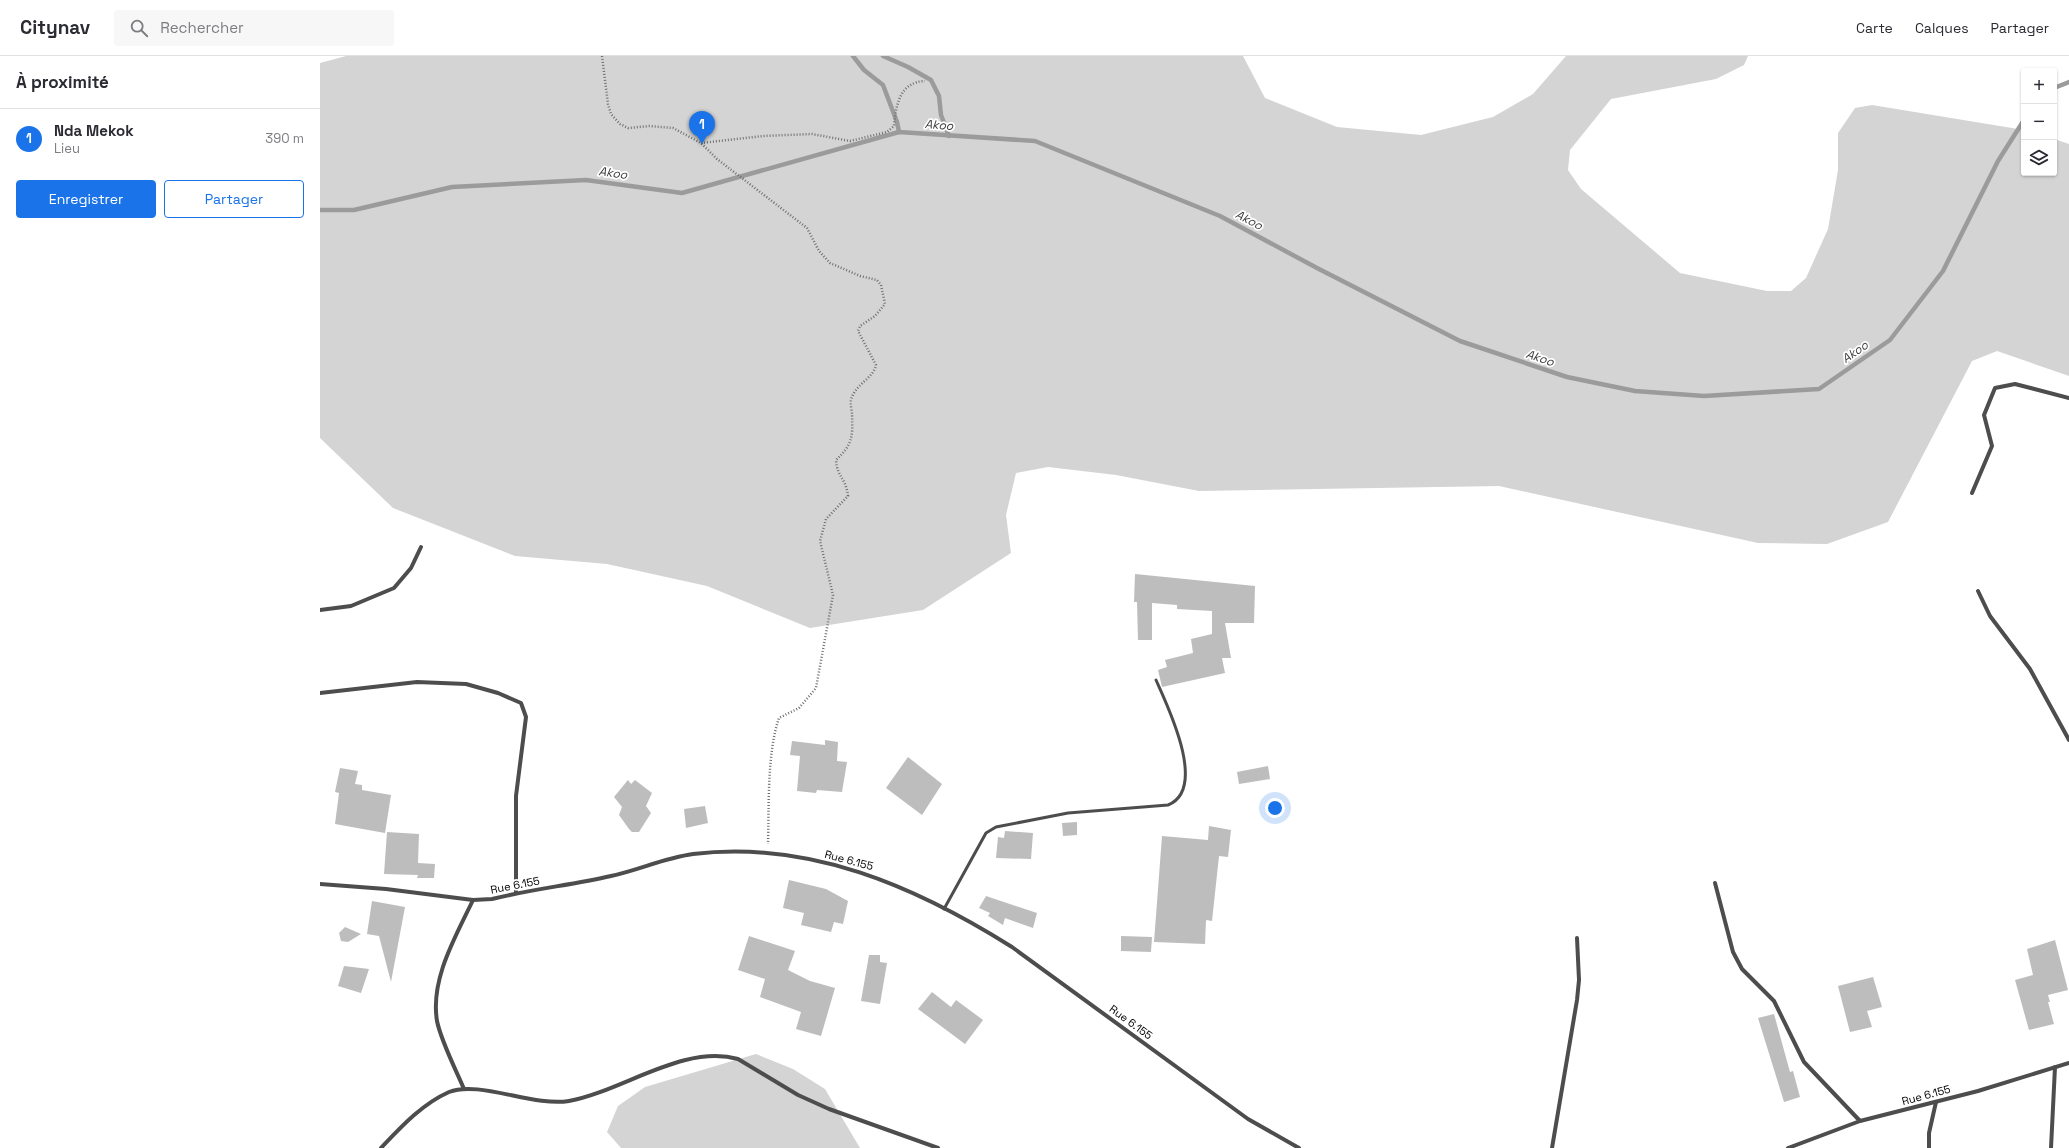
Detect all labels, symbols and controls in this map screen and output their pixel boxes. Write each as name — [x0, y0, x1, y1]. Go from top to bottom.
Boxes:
search box — [114, 10, 394, 46]
text: Citynav — [20, 15, 90, 40]
icon: search — [128, 17, 150, 39]
text: Rechercher — [160, 18, 244, 37]
text: Carte — [1856, 19, 1893, 37]
text: Calques — [1915, 19, 1969, 37]
text: Partager — [1991, 19, 2049, 37]
map controls — [2021, 68, 2057, 176]
button: + — [2021, 68, 2057, 104]
text: À proximité — [16, 71, 109, 93]
button: − — [2021, 104, 2057, 140]
pin: 1 — [689, 111, 715, 144]
water label: Akoo — [924, 116, 954, 134]
text: Nda Mekok — [54, 121, 134, 140]
text: 1 — [26, 130, 32, 147]
text: 390 m — [265, 130, 304, 147]
text: Lieu — [54, 140, 80, 157]
button: layers — [2021, 140, 2057, 176]
water label: Akoo — [598, 163, 629, 183]
button: Enregistrer — [16, 180, 156, 218]
button: Partager — [164, 180, 304, 218]
water label: Akoo — [1233, 206, 1266, 234]
water label: Akoo — [1839, 337, 1872, 367]
water label: Akoo — [1524, 346, 1557, 370]
your location — [1265, 798, 1285, 818]
street label: Rue 6.155 — [823, 847, 875, 873]
street label: Rue 6.155 — [489, 873, 541, 897]
street label: Rue 6.155 — [1107, 1002, 1156, 1043]
street label: Rue 6.155 — [1900, 1082, 1952, 1108]

